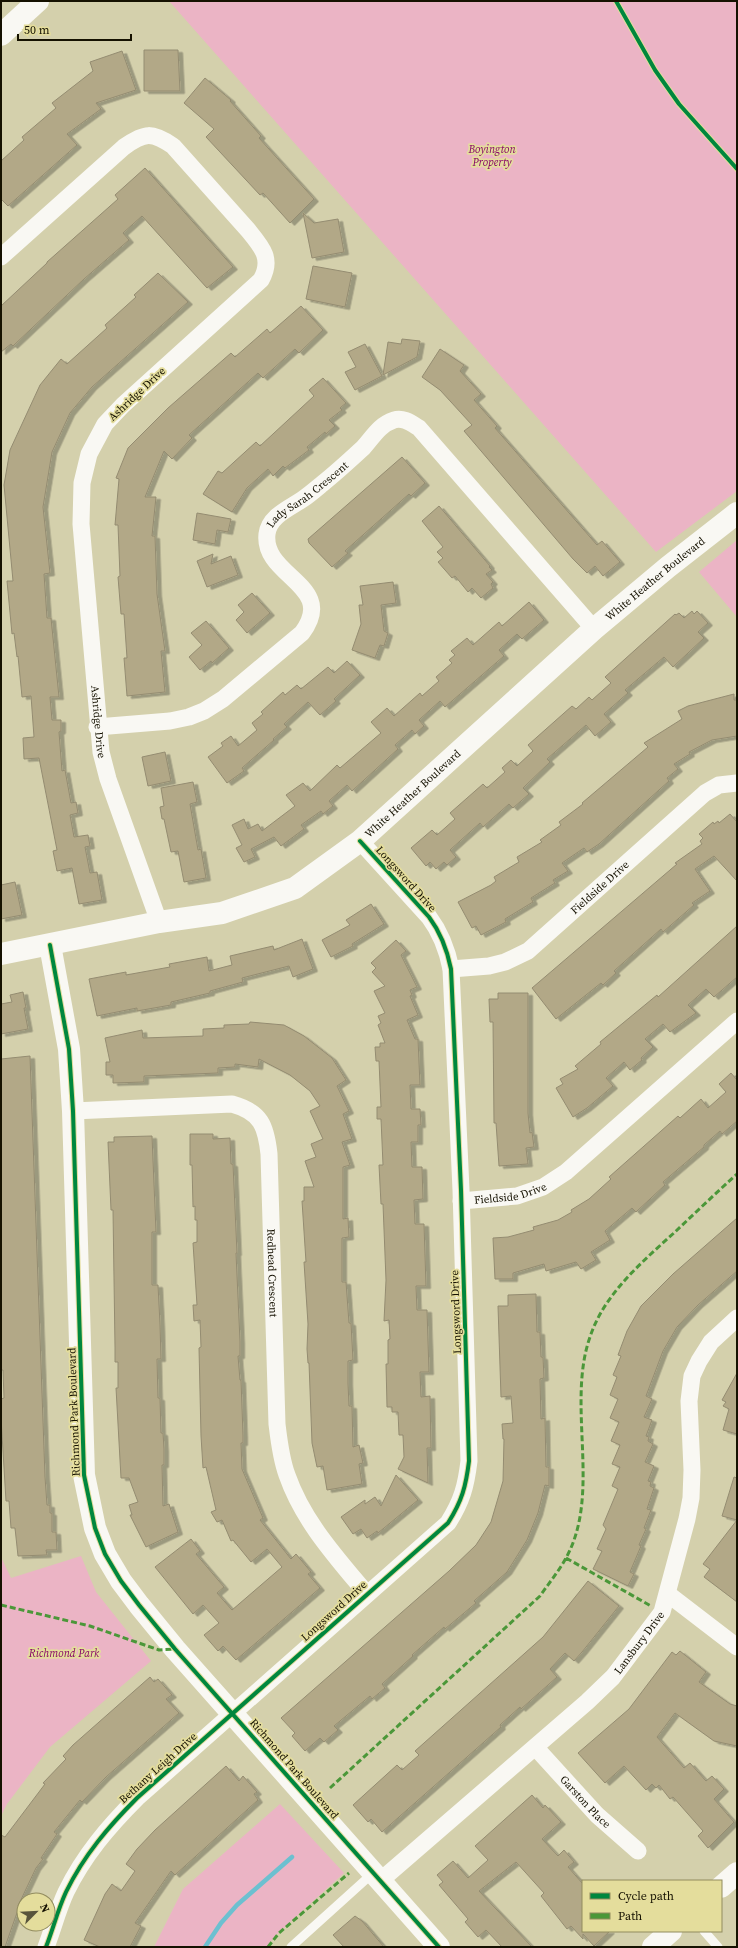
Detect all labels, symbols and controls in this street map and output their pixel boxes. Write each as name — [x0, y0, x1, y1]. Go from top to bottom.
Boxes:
scale bar — [18, 16, 131, 42]
text: 50 m — [24, 22, 50, 38]
park label: Boyington Property — [467, 142, 516, 170]
street label: Ashridge Drive — [105, 363, 169, 424]
street label: Lady Sarah Crescent — [263, 458, 352, 530]
street label: White Heather Boulevard — [602, 533, 709, 624]
street label: Ashridge Drive — [88, 685, 110, 760]
street label: White Heather Boulevard — [361, 746, 464, 841]
street label: Longsword Drive — [372, 843, 440, 915]
street label: Fieldside Drive — [567, 857, 632, 917]
street label: Fieldside Drive — [473, 1179, 550, 1207]
street label: Redhead Crescent — [264, 1228, 281, 1318]
street label: Longsword Drive — [447, 1269, 465, 1354]
street label: Richmond Park Boulevard — [64, 1347, 84, 1477]
street label: Longsword Drive — [298, 1577, 370, 1645]
street label: Lansbury Drive — [610, 1607, 668, 1677]
park label: Richmond Park — [28, 1646, 100, 1661]
street label: Richmond Park Boulevard — [246, 1716, 342, 1823]
street label: Bethany Leigh Drive — [116, 1729, 200, 1807]
street label: Garston Place — [557, 1772, 614, 1832]
legend — [582, 1880, 722, 1932]
text: Cycle path — [618, 1888, 674, 1904]
north arrow — [16, 1892, 56, 1932]
text: N — [36, 1901, 53, 1915]
text: Path — [618, 1908, 642, 1924]

